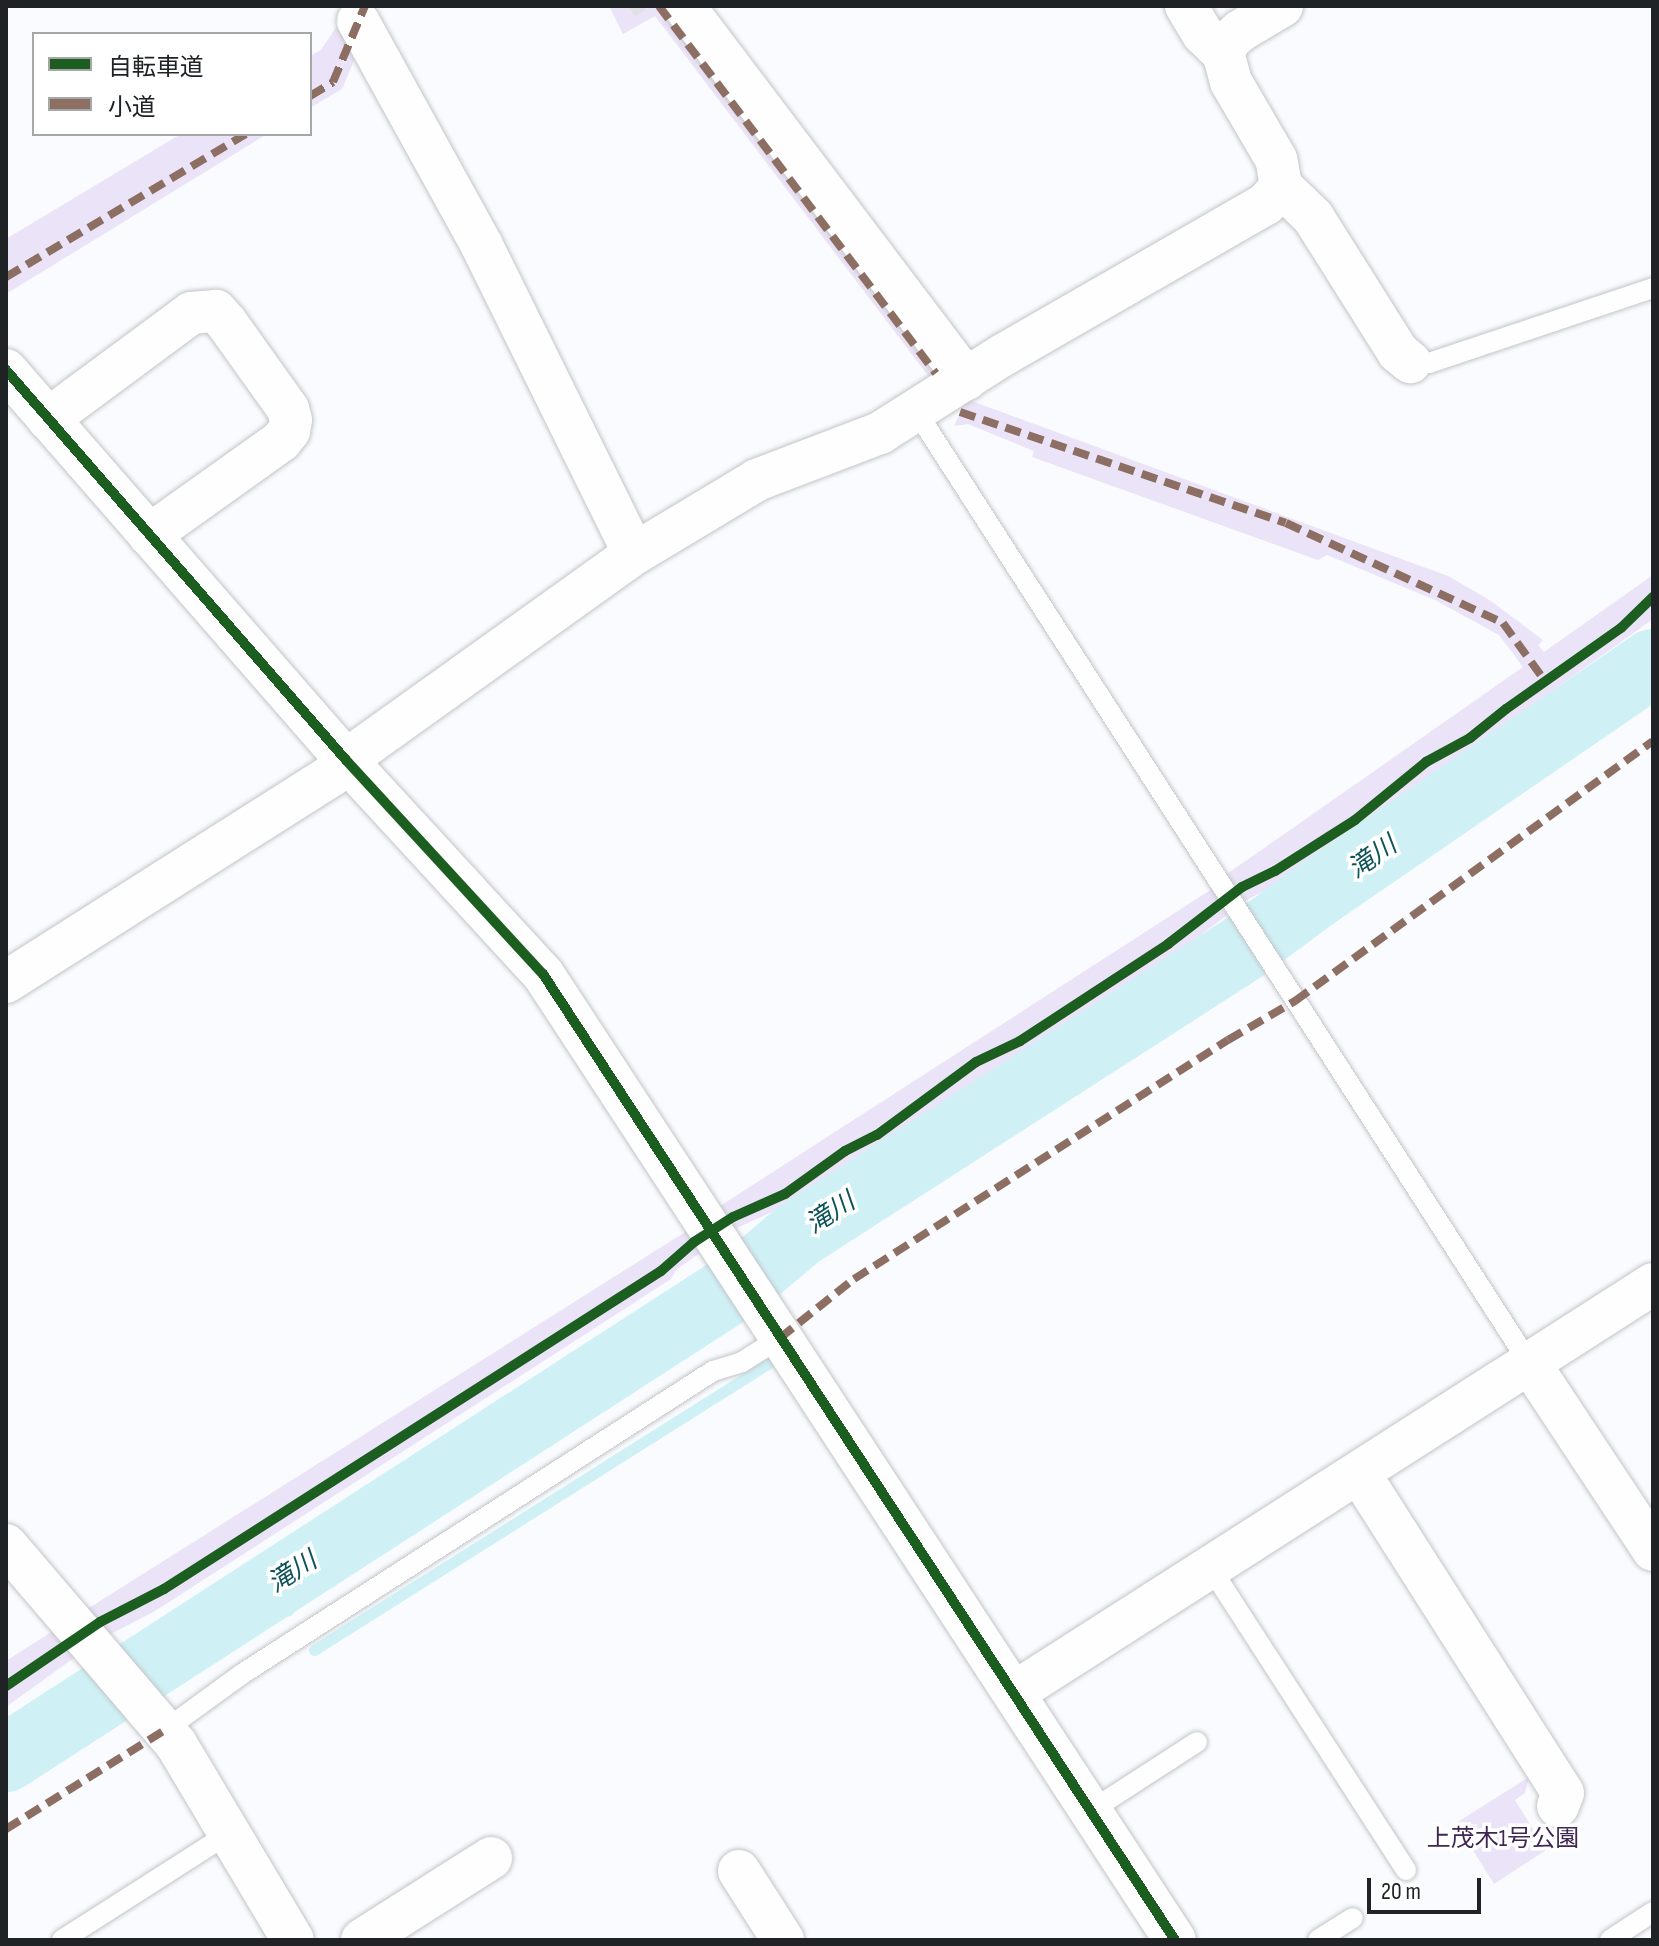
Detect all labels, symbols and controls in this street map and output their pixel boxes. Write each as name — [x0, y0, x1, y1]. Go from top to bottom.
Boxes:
legend — [32, 32, 312, 136]
text: 自転車道 — [108, 53, 204, 82]
text: 小道 — [108, 93, 156, 122]
water label: 滝川 — [1343, 830, 1403, 886]
water label: 滝川 — [801, 1187, 861, 1241]
water label: 滝川 — [263, 1546, 323, 1600]
park label: 上茂木1号公園 — [1427, 1825, 1579, 1853]
scale bar — [1371, 1862, 1485, 1912]
text: 20 m — [1381, 1877, 1421, 1906]

